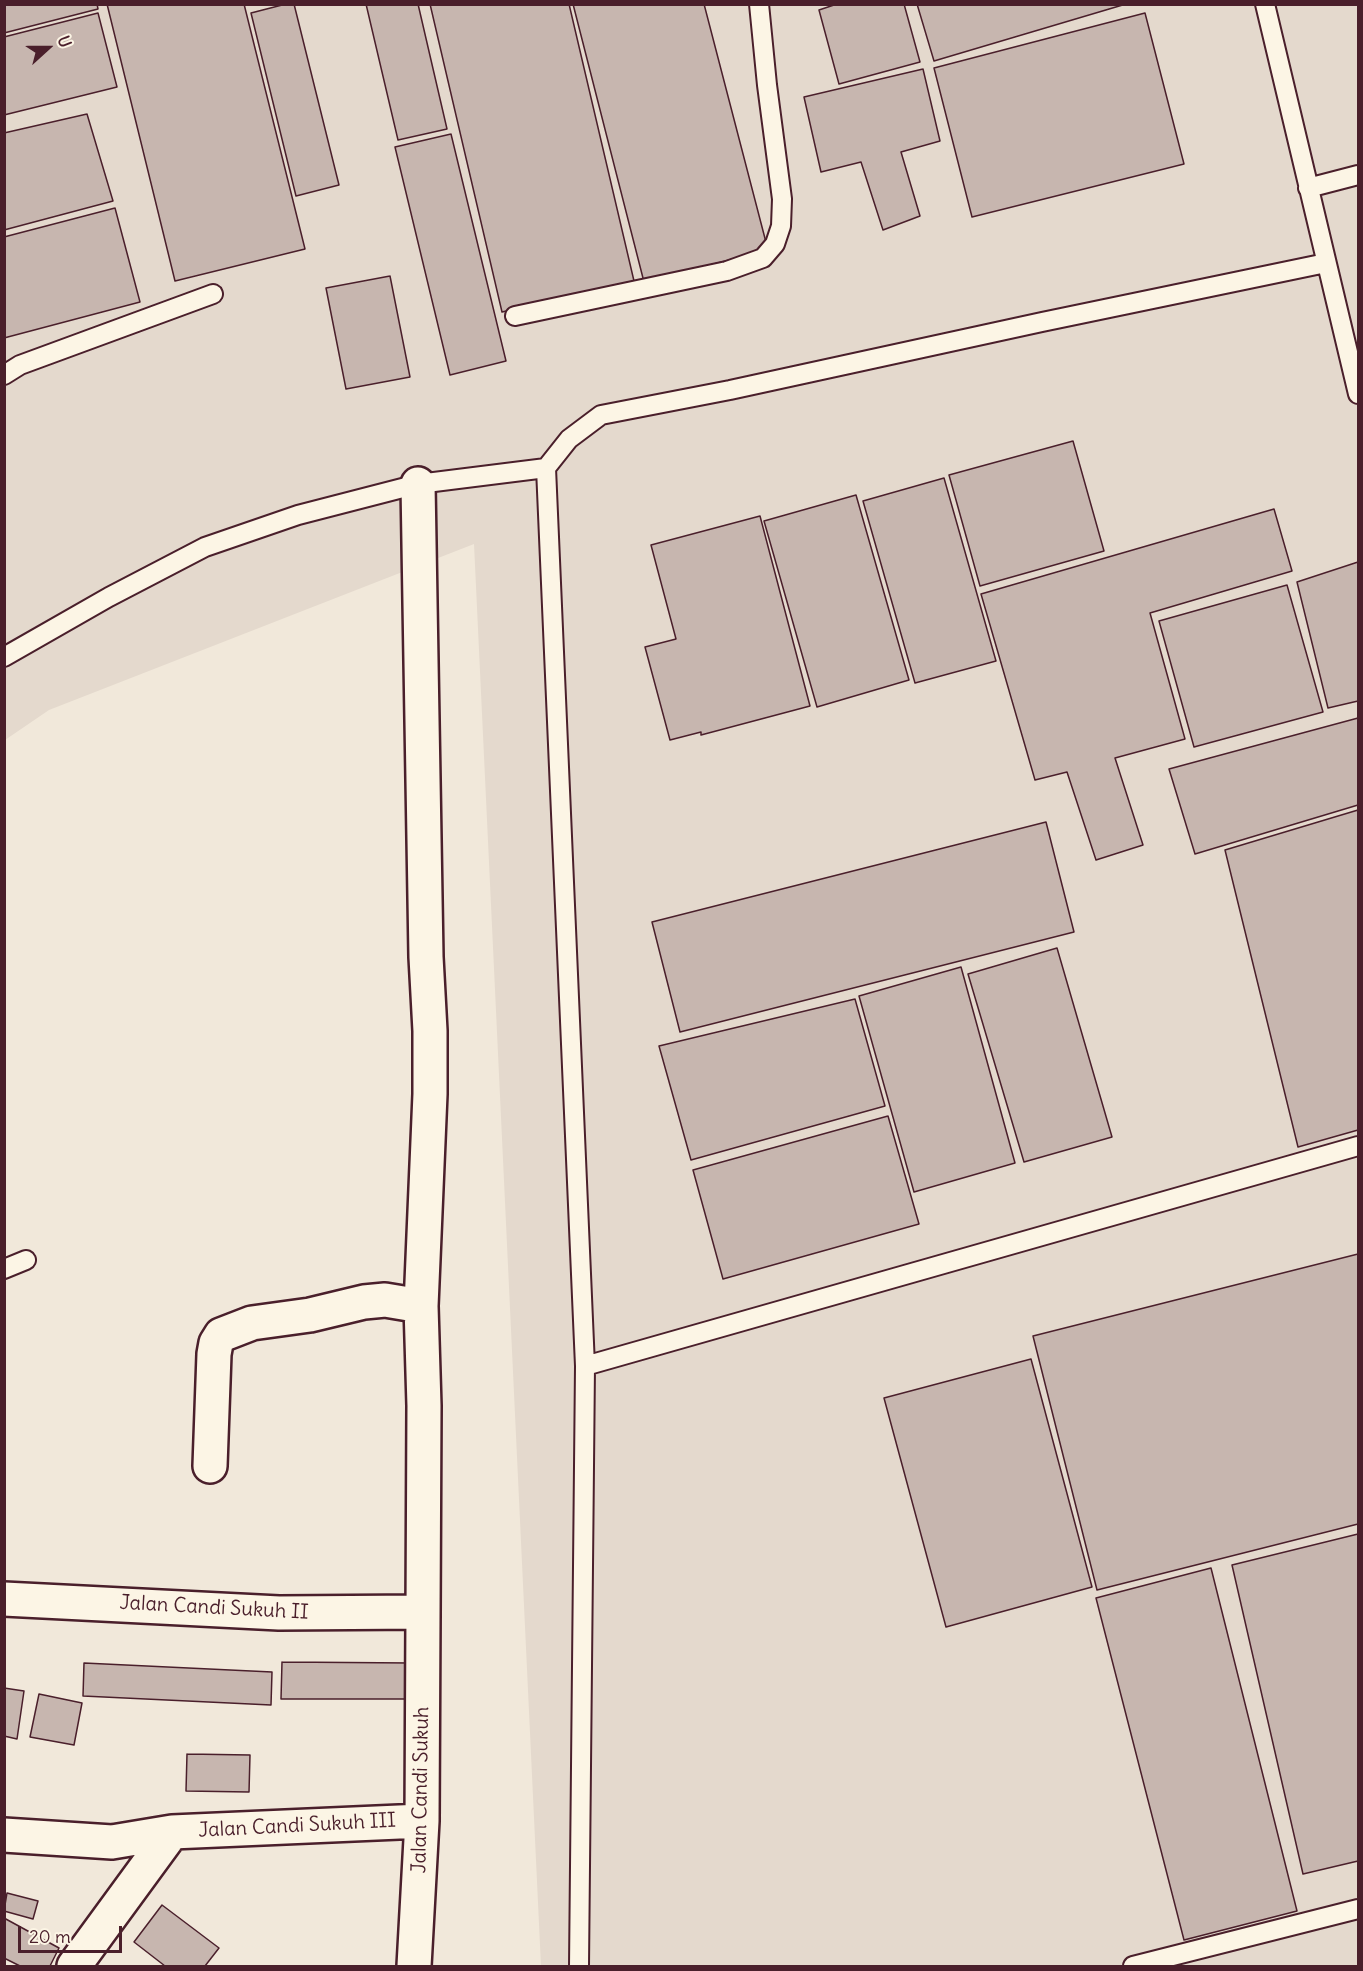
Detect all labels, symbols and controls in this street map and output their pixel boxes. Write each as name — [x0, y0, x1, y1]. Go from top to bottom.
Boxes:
north arrow — [18, 18, 78, 78]
text: U — [54, 33, 76, 50]
street label: Jalan Candi Sukuh II — [119, 1591, 309, 1625]
street label: Jalan Candi Sukuh — [408, 1706, 434, 1874]
street label: Jalan Candi Sukuh III — [198, 1809, 396, 1843]
scale bar — [21, 1914, 124, 1952]
text: 20 m — [29, 1925, 71, 1948]

